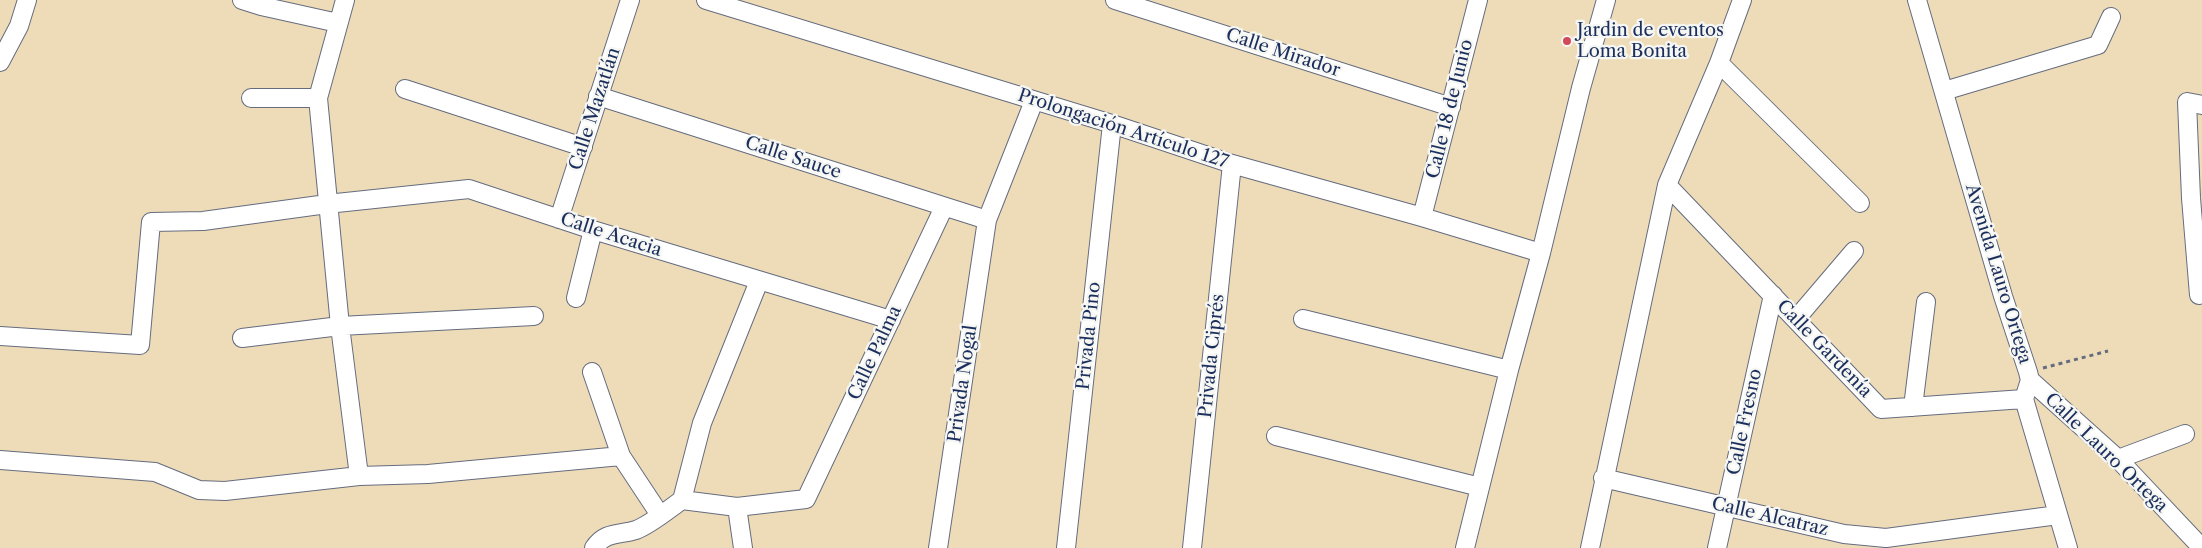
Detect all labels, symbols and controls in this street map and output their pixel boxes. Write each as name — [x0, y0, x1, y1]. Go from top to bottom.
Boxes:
place label: Jardin de eventos Loma Bonita — [1577, 20, 1724, 62]
street label: Calle Mirador — [1223, 24, 1343, 82]
marker: Jardin de eventos Loma Bonita — [1561, 35, 1573, 47]
street label: Calle 18 de Junio — [1422, 37, 1478, 181]
street label: Calle Mazatlán — [565, 45, 625, 173]
street label: Prolongación Artículo 127 — [1015, 85, 1231, 173]
street label: Calle Sauce — [742, 132, 844, 184]
street label: Avenida Lauro Ortega — [1960, 181, 2036, 367]
street label: Calle Acacia — [558, 208, 664, 262]
street label: Privada Pino — [1073, 281, 1105, 391]
street label: Privada Ciprés — [1195, 293, 1229, 419]
street label: Calle Gardenía — [1772, 296, 1876, 402]
street label: Calle Palma — [844, 302, 906, 404]
street label: Privada Nogal — [944, 324, 982, 444]
street label: Calle Fresno — [1723, 367, 1767, 477]
street label: Calle Lauro Ortega — [2040, 389, 2172, 517]
street label: Calle Alcatraz — [1709, 493, 1831, 541]

